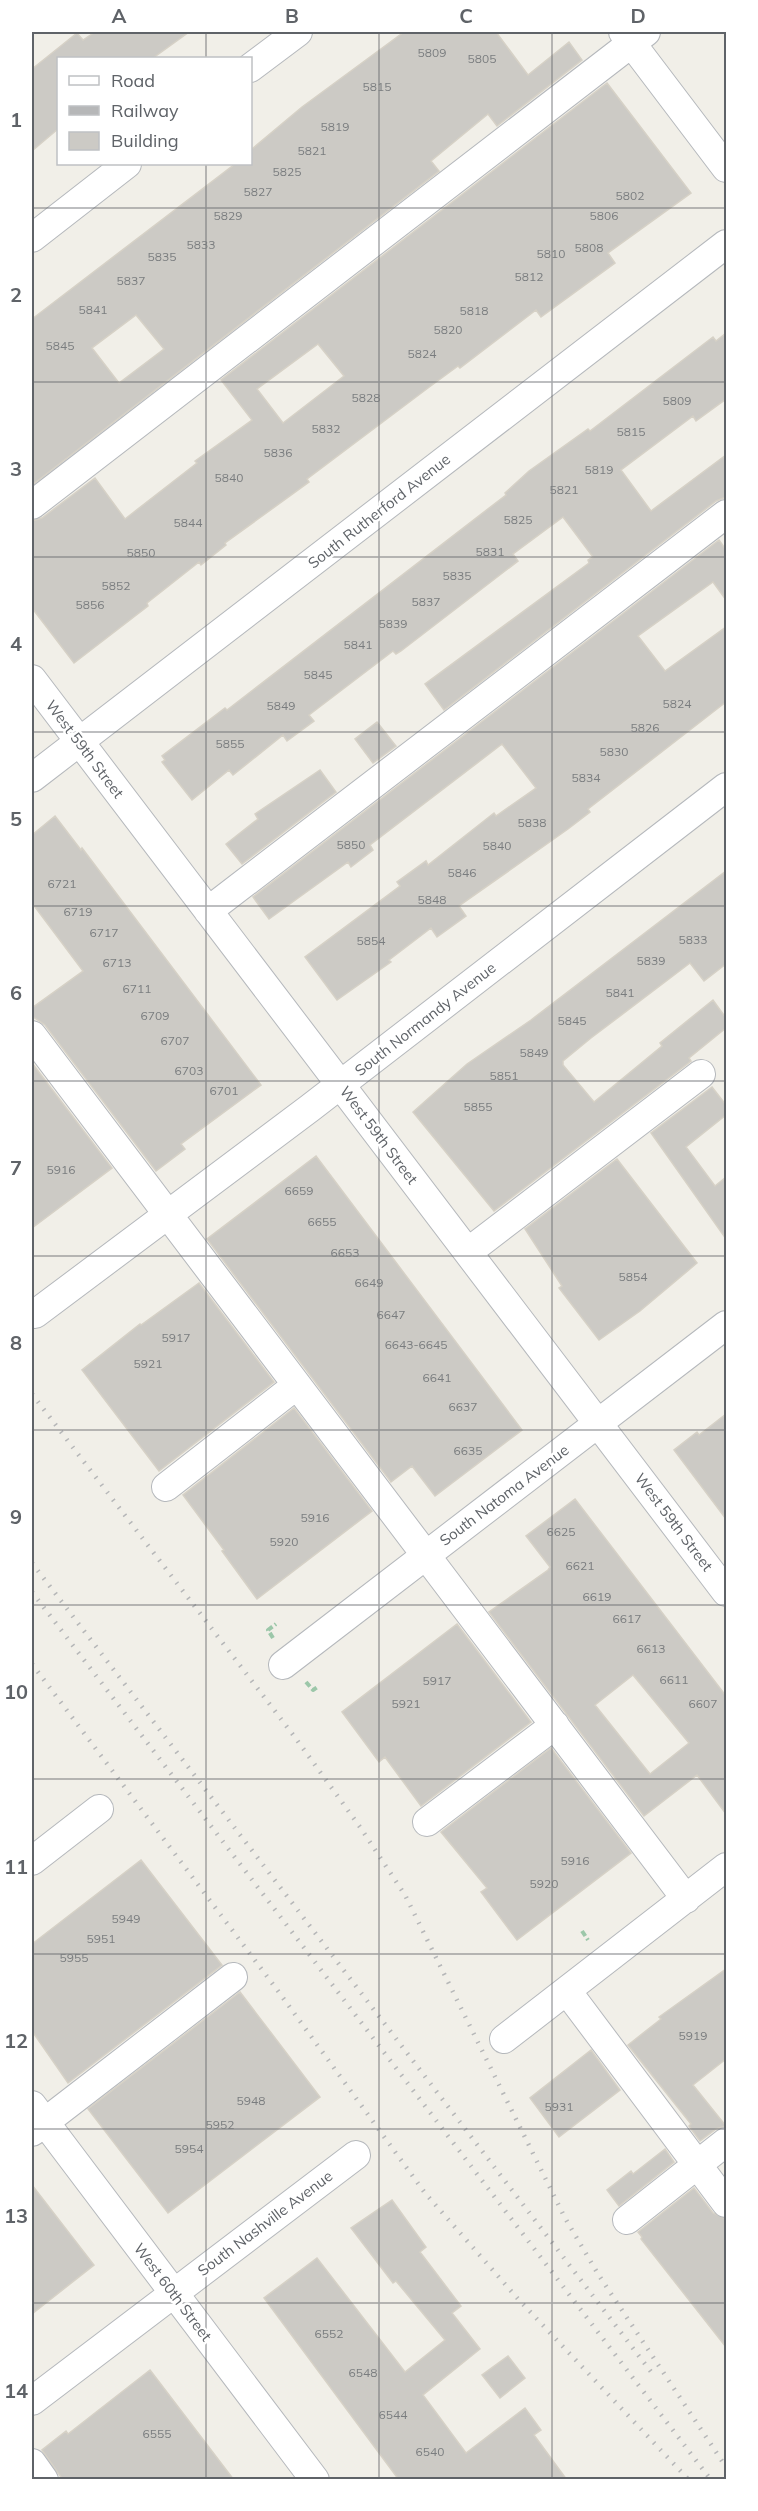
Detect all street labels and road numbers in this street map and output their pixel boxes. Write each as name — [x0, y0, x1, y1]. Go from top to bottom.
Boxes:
street label: South Rutherford Avenue — [304, 449, 454, 573]
street label: West 59th Street — [42, 696, 128, 802]
street label: South Normandy Avenue — [351, 958, 499, 1080]
street label: West 59th Street — [336, 1082, 422, 1188]
street label: South Natoma Avenue — [436, 1440, 572, 1550]
street label: West 59th Street — [631, 1469, 717, 1575]
street label: South Nashville Avenue — [194, 2166, 336, 2280]
street label: West 60th Street — [130, 2239, 216, 2345]

